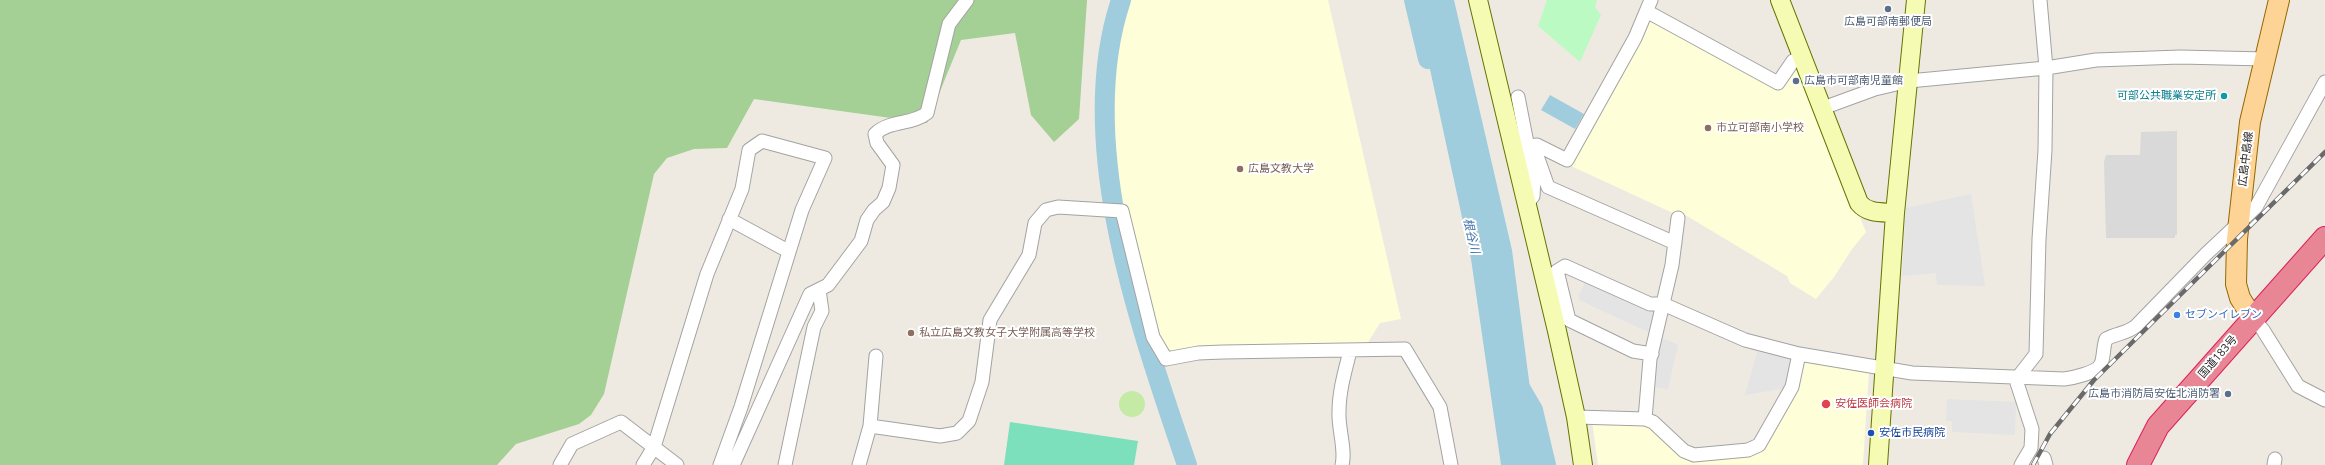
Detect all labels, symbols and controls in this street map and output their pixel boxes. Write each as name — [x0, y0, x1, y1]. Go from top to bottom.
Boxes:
marker: 広島可部南郵便局 — [1883, 4, 1893, 14]
place label: 広島可部南郵便局 — [1844, 15, 1932, 29]
place label: 広島市可部南児童館 — [1804, 74, 1903, 88]
marker: 広島市可部南児童館 — [1791, 76, 1801, 86]
place label: 可部公共職業安定所 — [2117, 89, 2216, 103]
marker: 可部公共職業安定所 — [2219, 91, 2229, 101]
place label: 市立可部南小学校 — [1716, 121, 1804, 135]
marker: 市立可部南小学校 — [1703, 123, 1713, 133]
street label: 広島中島線 — [2236, 131, 2256, 187]
place label: 広島文教大学 — [1248, 162, 1314, 176]
marker: 広島文教大学 — [1235, 164, 1245, 174]
water label: 根谷川 — [1460, 217, 1482, 255]
place label: セブンイレブン — [2185, 308, 2262, 322]
marker: セブンイレブン — [2172, 310, 2182, 320]
place label: 私立広島文教女子大学附属高等学校 — [919, 326, 1095, 340]
marker: 私立広島文教女子大学附属高等学校 — [906, 328, 916, 338]
street label: 国道183号 — [2196, 333, 2240, 381]
place label: 広島市消防局安佐北消防署 — [2088, 387, 2220, 401]
marker: 広島市消防局安佐北消防署 — [2223, 389, 2233, 399]
place label: 安佐医師会病院 — [1835, 397, 1912, 411]
marker: 安佐医師会病院 — [1820, 398, 1832, 410]
place label: 安佐市民病院 — [1879, 426, 1945, 440]
marker: 安佐市民病院 — [1866, 428, 1876, 438]

